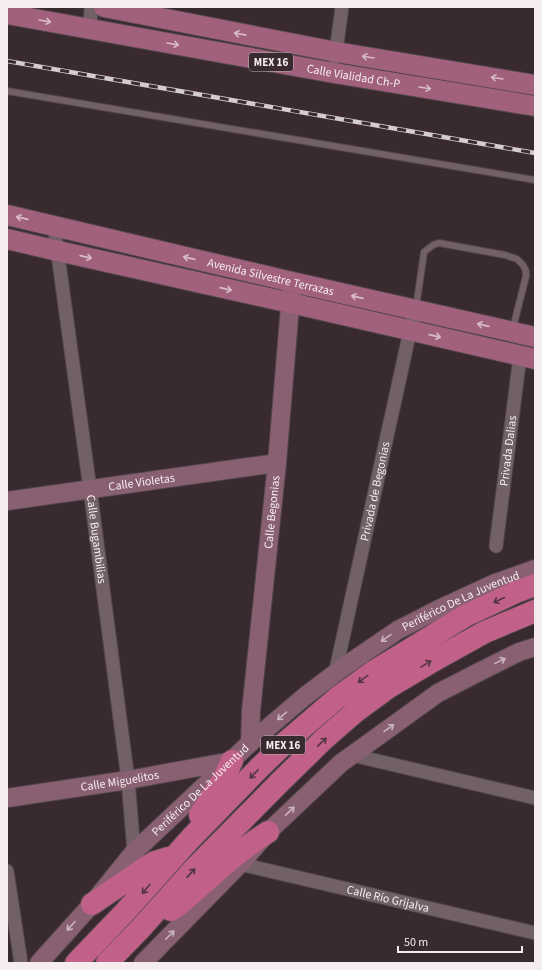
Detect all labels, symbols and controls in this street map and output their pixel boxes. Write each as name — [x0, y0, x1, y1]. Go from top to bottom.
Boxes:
one-way arrow — [39, 17, 52, 25]
one-way arrow — [234, 29, 247, 37]
one-way arrow — [166, 40, 179, 48]
road number: MEX 16 — [249, 53, 293, 71]
one-way arrow — [362, 53, 375, 61]
street label: Calle Vialidad Ch-P — [305, 60, 402, 92]
one-way arrow — [490, 74, 503, 82]
one-way arrow — [419, 84, 432, 92]
one-way arrow — [15, 214, 28, 222]
one-way arrow — [183, 253, 196, 261]
one-way arrow — [79, 254, 92, 262]
street label: Avenida Silvestre Terrazas — [206, 254, 336, 300]
one-way arrow — [220, 285, 233, 293]
one-way arrow — [350, 292, 363, 300]
one-way arrow — [477, 321, 490, 329]
one-way arrow — [428, 333, 441, 341]
street label: Privada Dalias — [495, 414, 521, 487]
street label: Privada de Begonias — [356, 440, 394, 543]
street label: Calle Violetas — [107, 469, 176, 495]
street label: Calle Begonias — [260, 475, 284, 549]
street label: Calle Bugambilias — [82, 494, 111, 585]
street label: Periférico De La Juventud — [399, 567, 522, 635]
one-way arrow — [493, 597, 505, 604]
one-way arrow — [380, 634, 391, 642]
one-way arrow — [494, 657, 506, 664]
one-way arrow — [420, 660, 432, 668]
one-way arrow — [357, 675, 368, 684]
one-way arrow — [276, 712, 287, 721]
one-way arrow — [383, 724, 394, 732]
road number: MEX 16 — [261, 736, 305, 754]
one-way arrow — [317, 737, 327, 746]
street label: Periférico De La Juventud — [148, 740, 253, 840]
street label: Calle Miguelitos — [79, 766, 160, 795]
one-way arrow — [249, 769, 259, 779]
one-way arrow — [285, 807, 295, 816]
one-way arrow — [186, 868, 195, 878]
street label: Calle Río Grijalva — [345, 881, 431, 916]
one-way arrow — [141, 883, 150, 894]
one-way arrow — [67, 921, 76, 932]
scale bar — [398, 928, 522, 954]
one-way arrow — [165, 930, 175, 940]
text: 50 m — [404, 934, 428, 951]

